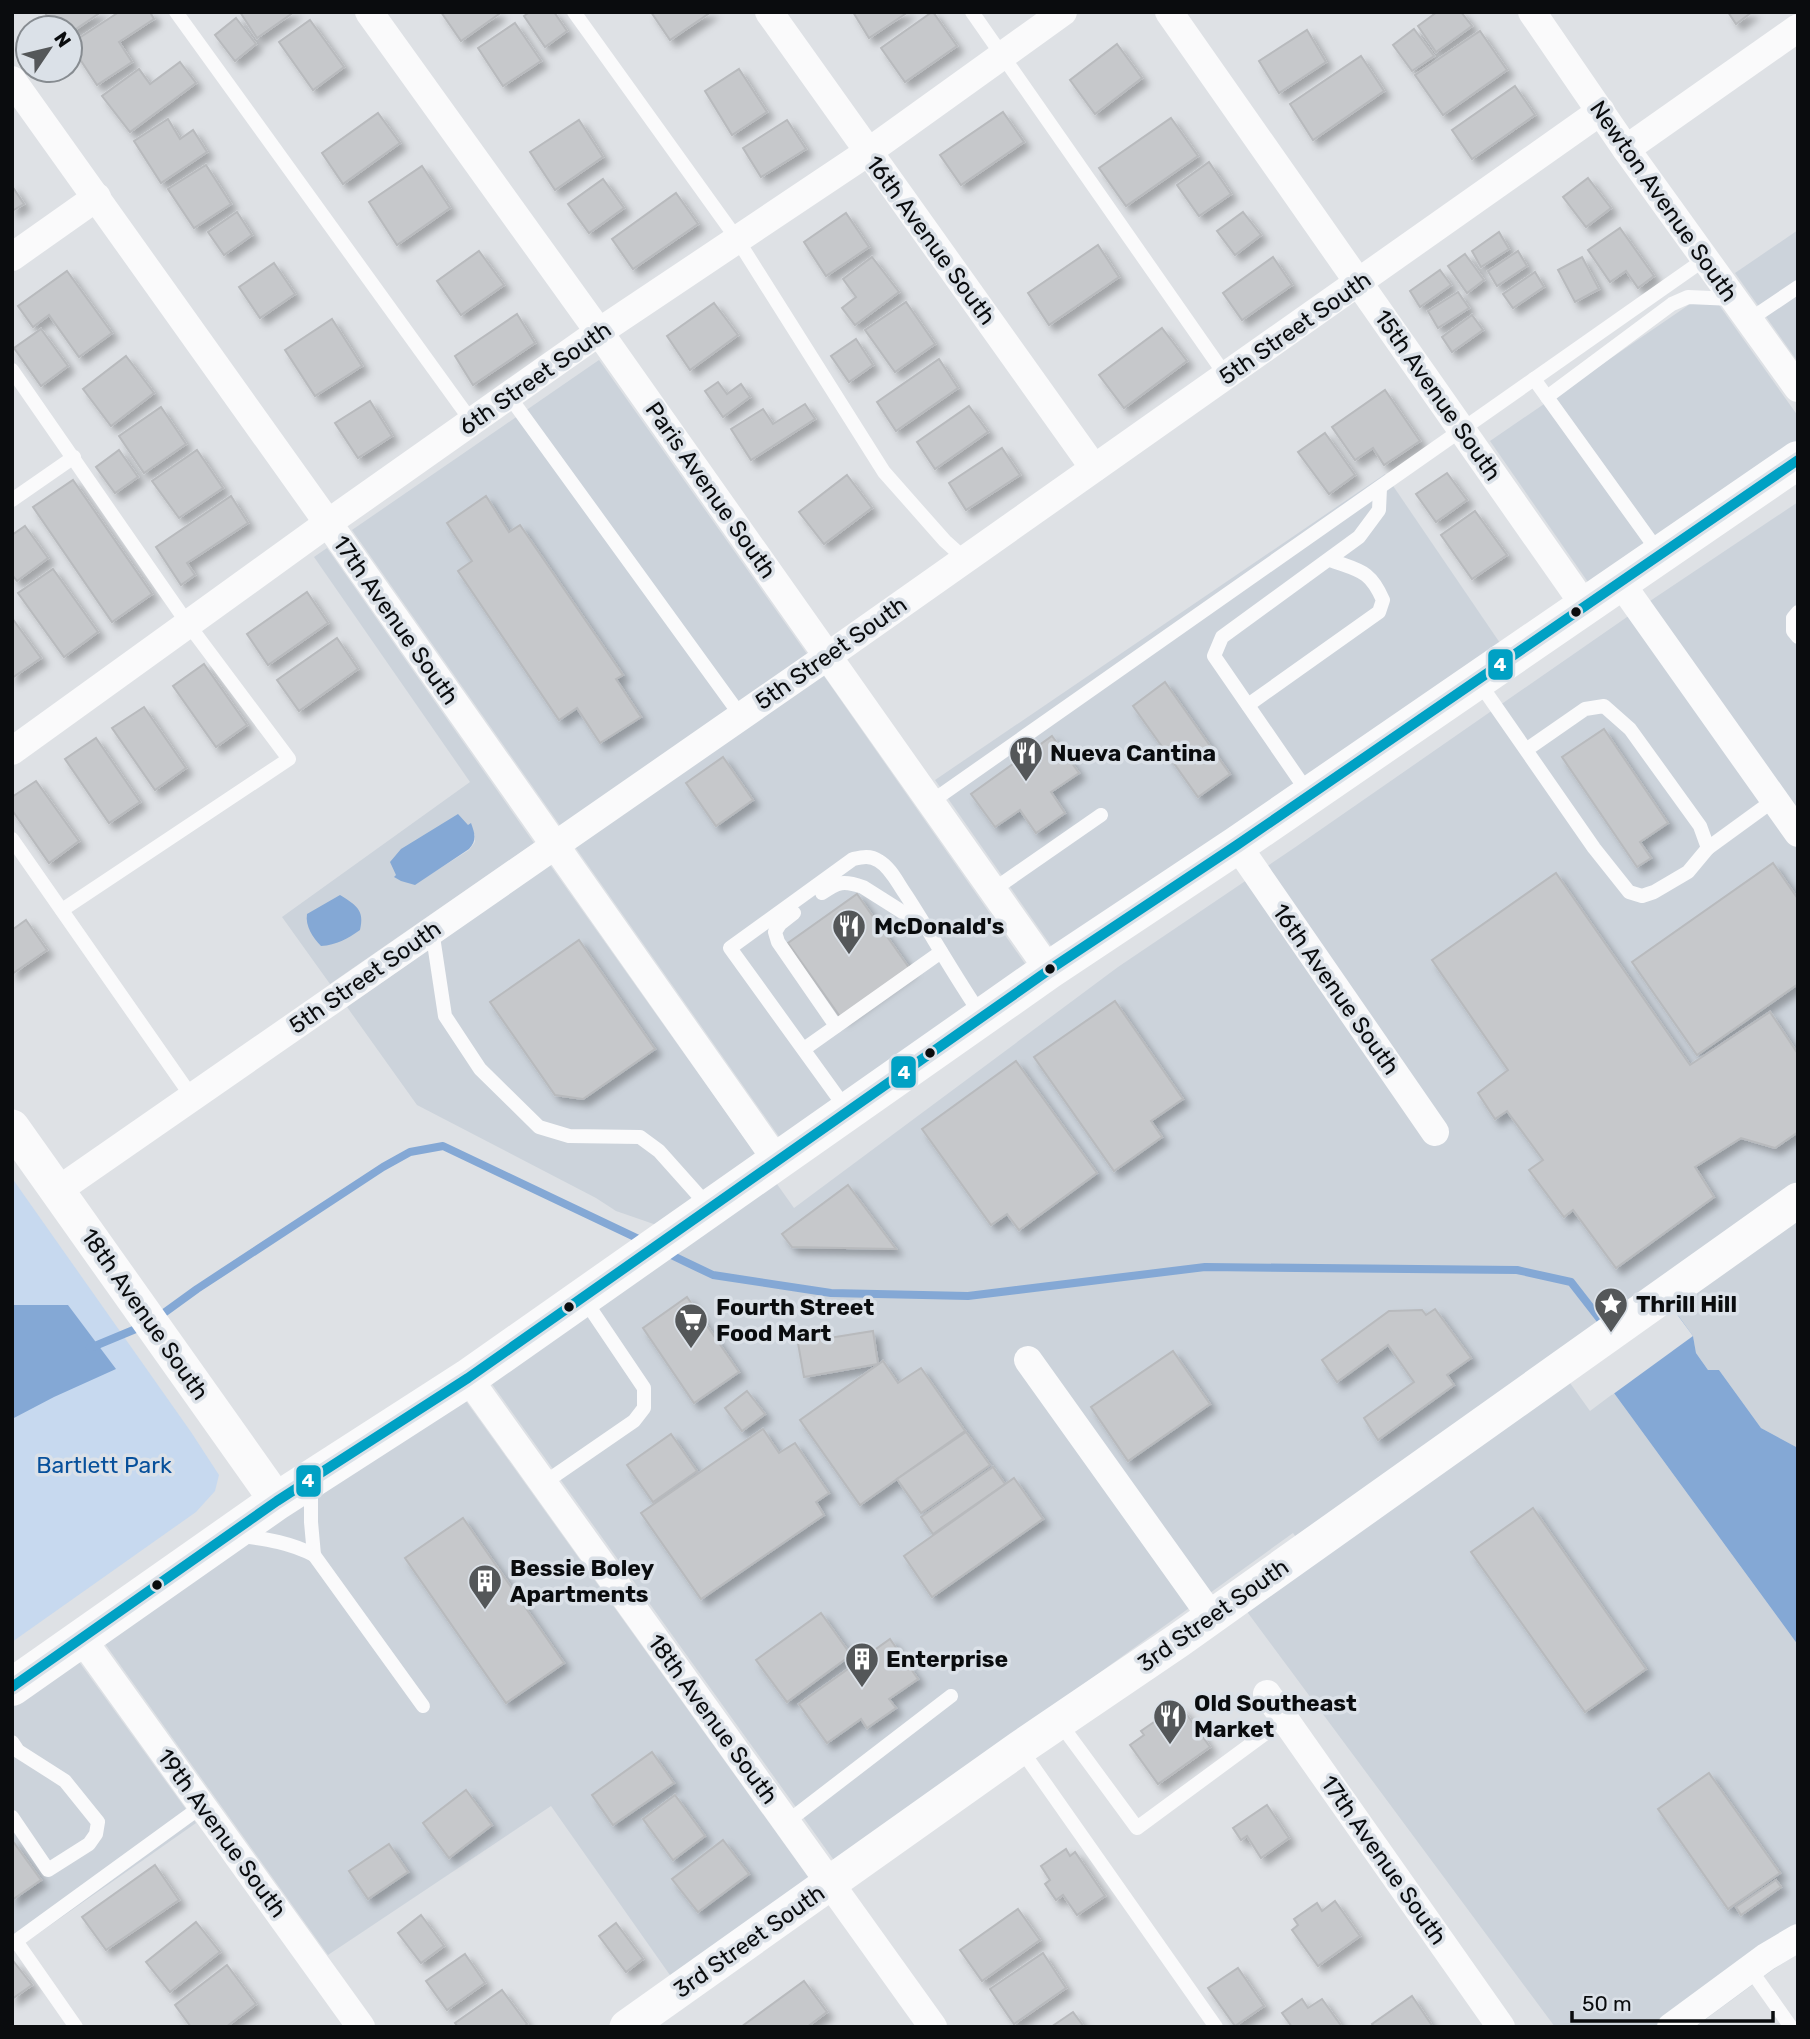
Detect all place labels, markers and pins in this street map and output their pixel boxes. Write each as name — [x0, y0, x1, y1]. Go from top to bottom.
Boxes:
unlabelled marker — [1569, 605, 1583, 619]
restaurant icon: Nueva Cantina — [1007, 734, 1045, 783]
place label: Nueva Cantina — [1050, 739, 1216, 767]
restaurant icon: McDonald's — [830, 907, 868, 956]
place label: McDonald's — [874, 912, 1005, 940]
unlabelled marker — [1043, 962, 1057, 976]
unlabelled marker — [923, 1046, 937, 1060]
place icon: Thrill Hill — [1592, 1285, 1630, 1334]
place label: Thrill Hill — [1636, 1290, 1737, 1318]
place label: Fourth Street Food Mart — [716, 1293, 874, 1347]
unlabelled marker — [562, 1300, 576, 1314]
supermarket icon: Fourth Street Food Mart — [672, 1301, 710, 1350]
place label: Bessie Boley Apartments — [510, 1554, 654, 1608]
building icon: Bessie Boley Apartments — [466, 1562, 504, 1611]
unlabelled marker — [150, 1578, 164, 1592]
building icon: Enterprise — [843, 1640, 881, 1689]
place label: Enterprise — [886, 1645, 1008, 1673]
place label: Old Southeast Market — [1194, 1689, 1357, 1743]
restaurant icon: Old Southeast Market — [1151, 1697, 1189, 1746]

